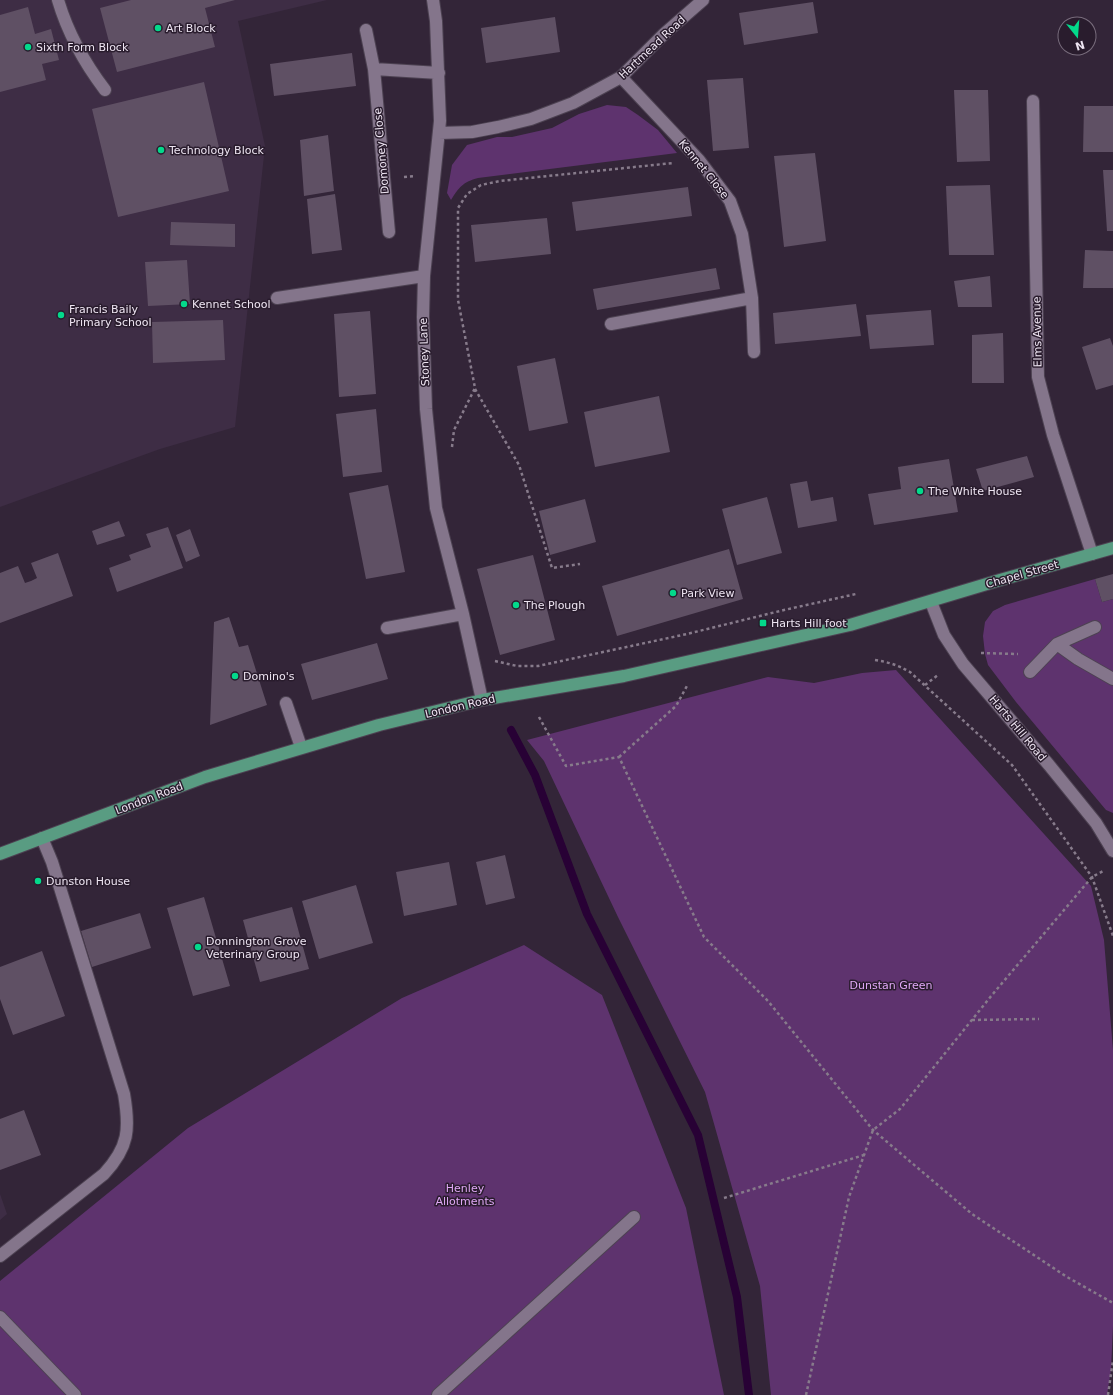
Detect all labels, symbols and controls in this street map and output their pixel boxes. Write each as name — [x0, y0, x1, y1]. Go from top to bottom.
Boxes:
street label: Hartmead Road — [616, 13, 688, 81]
north arrow — [1057, 16, 1097, 56]
place label: Art Block — [166, 22, 216, 35]
marker: Art Block — [153, 23, 163, 33]
text: N — [1073, 38, 1086, 53]
place label: Sixth Form Block — [36, 41, 129, 54]
marker: Sixth Form Block — [23, 42, 33, 52]
street label: Domoney Close — [371, 107, 392, 195]
street label: Kennet Close — [676, 137, 731, 202]
place label: Technology Block — [168, 144, 264, 157]
marker: Technology Block — [156, 145, 166, 155]
street label: Elms Avenue — [1030, 296, 1045, 368]
place label: Kennet School — [192, 298, 270, 311]
marker: Kennet School — [179, 299, 189, 309]
place label: Francis Baily Primary School — [69, 303, 152, 329]
marker: Francis Baily Primary School — [56, 310, 66, 320]
street label: Stoney Lane — [417, 317, 432, 386]
place label: The White House — [927, 485, 1022, 498]
marker: The White House — [915, 486, 925, 496]
street label: Chapel Street — [984, 558, 1061, 591]
place label: Park View — [681, 587, 734, 600]
marker: Park View — [668, 588, 678, 598]
place label: The Plough — [523, 599, 585, 612]
marker: The Plough — [511, 600, 521, 610]
place label: Harts Hill foot — [771, 617, 847, 630]
marker: Harts Hill foot — [758, 618, 768, 628]
place label: Domino's — [243, 670, 295, 683]
marker: Domino's — [230, 671, 240, 681]
street label: London Road — [424, 692, 496, 721]
street label: Harts Hill Road — [986, 693, 1049, 764]
street label: London Road — [114, 780, 185, 817]
place label: Dunston House — [46, 875, 130, 888]
marker: Dunston House — [33, 876, 43, 886]
place label: Donnington Grove Veterinary Group — [206, 935, 307, 961]
marker: Donnington Grove Veterinary Group — [193, 942, 203, 952]
park label: Dunstan Green — [850, 979, 933, 992]
park label: Henley Allotments — [435, 1182, 495, 1208]

